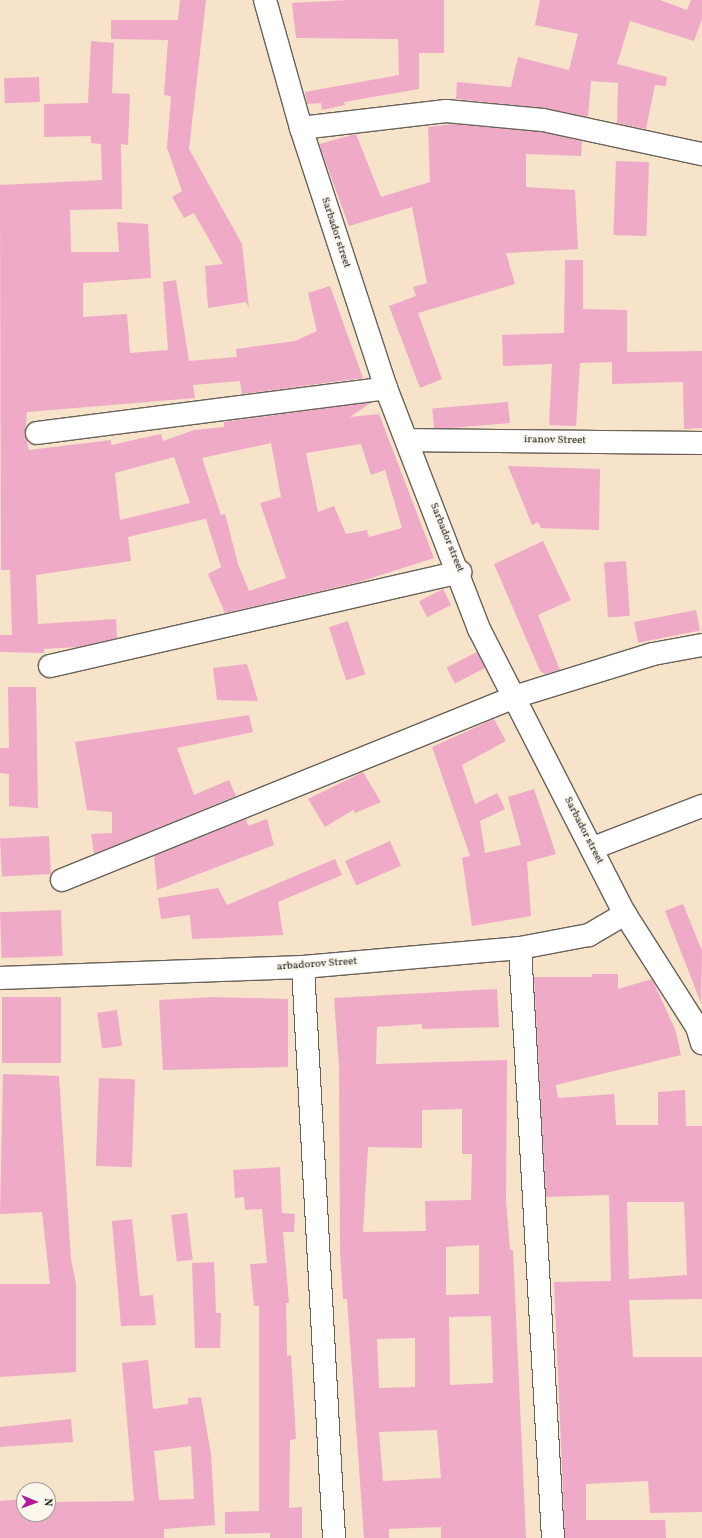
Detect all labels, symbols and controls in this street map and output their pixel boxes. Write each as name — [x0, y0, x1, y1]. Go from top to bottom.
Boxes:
street label: Sarbador street — [317, 196, 353, 270]
street label: iranov Street — [524, 434, 586, 448]
street label: Sarbador street — [426, 501, 466, 575]
street label: Sarbador street — [560, 795, 606, 867]
street label: arbadorov Street — [276, 956, 358, 974]
north arrow — [16, 1482, 56, 1522]
text: N — [40, 1498, 55, 1506]

